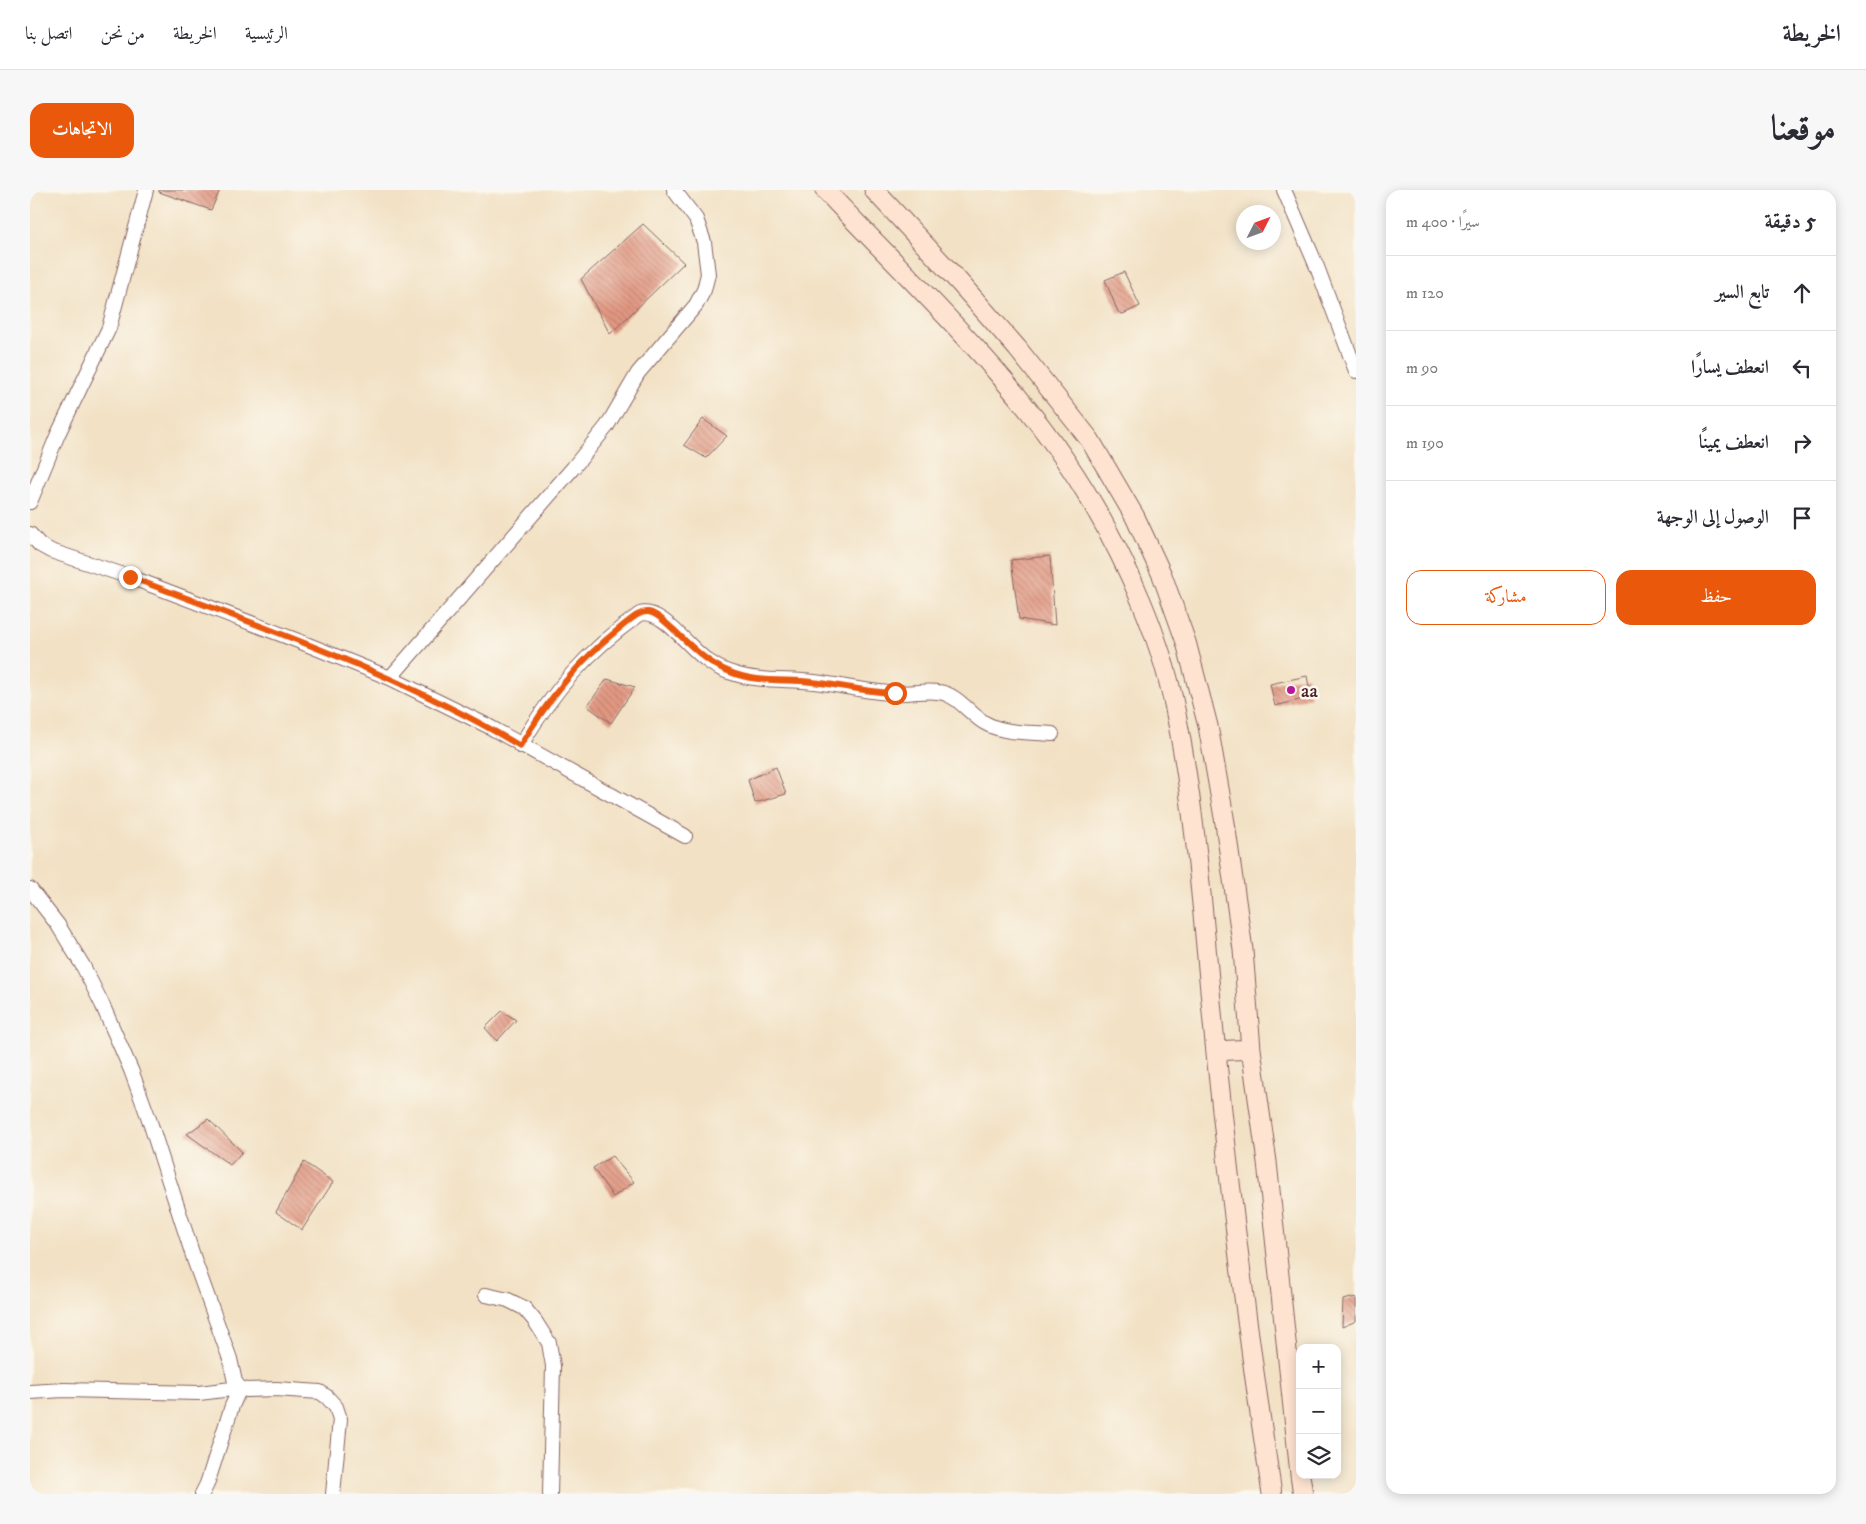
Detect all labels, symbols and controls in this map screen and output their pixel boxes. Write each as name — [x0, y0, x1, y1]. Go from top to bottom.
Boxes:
text: الخريطة — [1783, 19, 1841, 49]
text: اتصل بنا — [25, 23, 72, 45]
text: من نحن — [100, 23, 145, 45]
text: الخريطة — [173, 23, 217, 45]
text: الرئيسية — [245, 23, 288, 45]
button: الاتجاهات — [30, 103, 134, 158]
text: موقعنا — [1771, 107, 1836, 151]
north arrow — [1236, 205, 1281, 250]
text: 5 دقيقة — [1764, 209, 1816, 235]
text: سيرًا · 400 m — [1406, 212, 1480, 232]
icon: ahead — [1788, 279, 1816, 307]
text: تابع السير — [1715, 281, 1769, 304]
text: 120 m — [1406, 283, 1444, 303]
icon: left — [1788, 354, 1816, 382]
text: انعطف يسارًا — [1691, 356, 1769, 379]
text: 90 m — [1406, 358, 1438, 378]
icon: right — [1788, 429, 1816, 457]
text: انعطف يمينًا — [1699, 431, 1769, 454]
text: 190 m — [1406, 433, 1444, 453]
icon: arrive — [1788, 504, 1816, 532]
text: الوصول إلى الوجهة — [1657, 506, 1769, 529]
route end — [119, 566, 142, 589]
button: مشاركة — [1406, 570, 1606, 625]
button: حفظ — [1616, 570, 1816, 625]
place label: aa — [1301, 679, 1318, 704]
route start — [884, 682, 907, 705]
marker: aa — [1285, 684, 1297, 696]
map controls — [1296, 1344, 1341, 1479]
button: + — [1296, 1344, 1341, 1389]
button: − — [1296, 1389, 1341, 1434]
button: layers — [1296, 1434, 1341, 1479]

